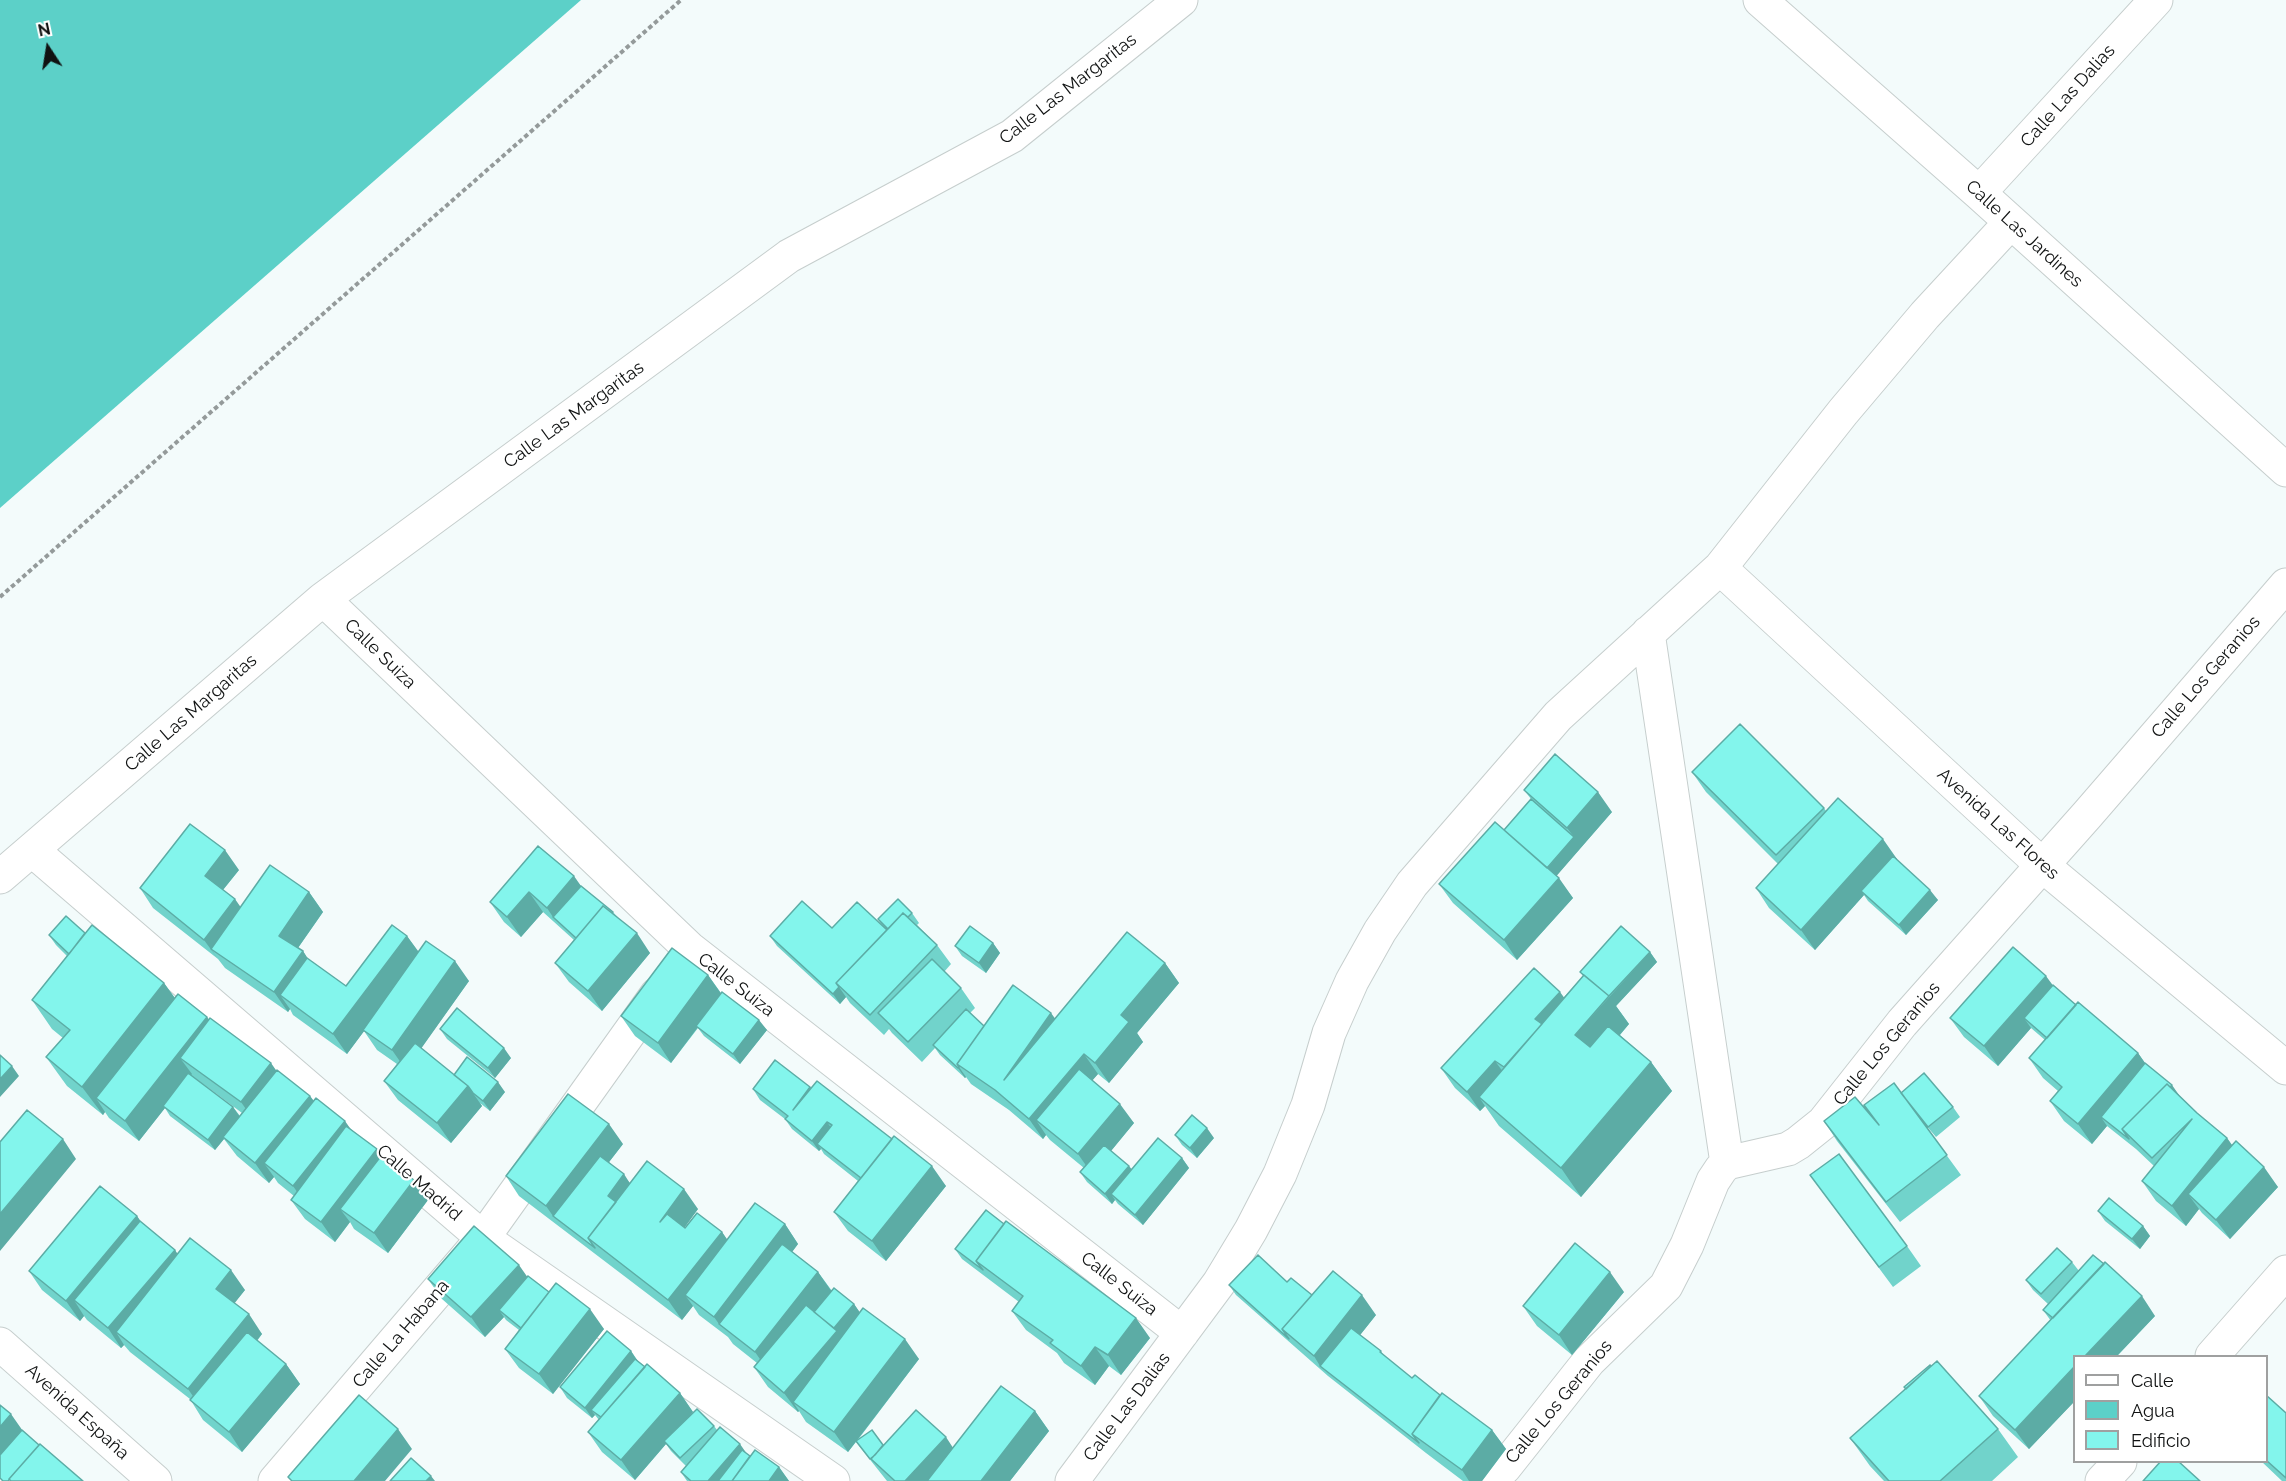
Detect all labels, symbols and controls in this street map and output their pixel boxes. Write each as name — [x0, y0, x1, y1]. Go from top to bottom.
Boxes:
north arrow — [18, 18, 78, 78]
text: N — [36, 19, 52, 40]
street label: Calle Las Margaritas — [995, 29, 1141, 149]
street label: Calle Las Dalias — [2016, 40, 2120, 152]
street label: Calle Las Jardines — [1961, 176, 2087, 292]
street label: Calle Las Margaritas — [500, 357, 648, 473]
street label: Calle Los Geranios — [2147, 612, 2265, 742]
street label: Calle Suiza — [340, 615, 420, 693]
street label: Calle Las Margaritas — [121, 650, 261, 776]
street label: Avenida Las Flores — [1933, 764, 2063, 884]
street label: Calle Suiza — [693, 948, 779, 1022]
street label: Calle Los Geranios — [1829, 978, 1945, 1110]
street label: Calle Madrid — [372, 1140, 466, 1226]
street label: Calle Suiza — [1076, 1247, 1162, 1321]
street label: Calle La Habana — [348, 1276, 454, 1392]
street label: Calle Los Geranios — [1501, 1336, 1617, 1468]
street label: Calle Las Dalias — [1079, 1348, 1175, 1466]
legend — [2073, 1355, 2268, 1463]
street label: Avenida España — [21, 1360, 133, 1464]
text: Calle — [2131, 1370, 2174, 1391]
text: Agua — [2131, 1400, 2175, 1421]
text: Edificio — [2131, 1430, 2190, 1451]

